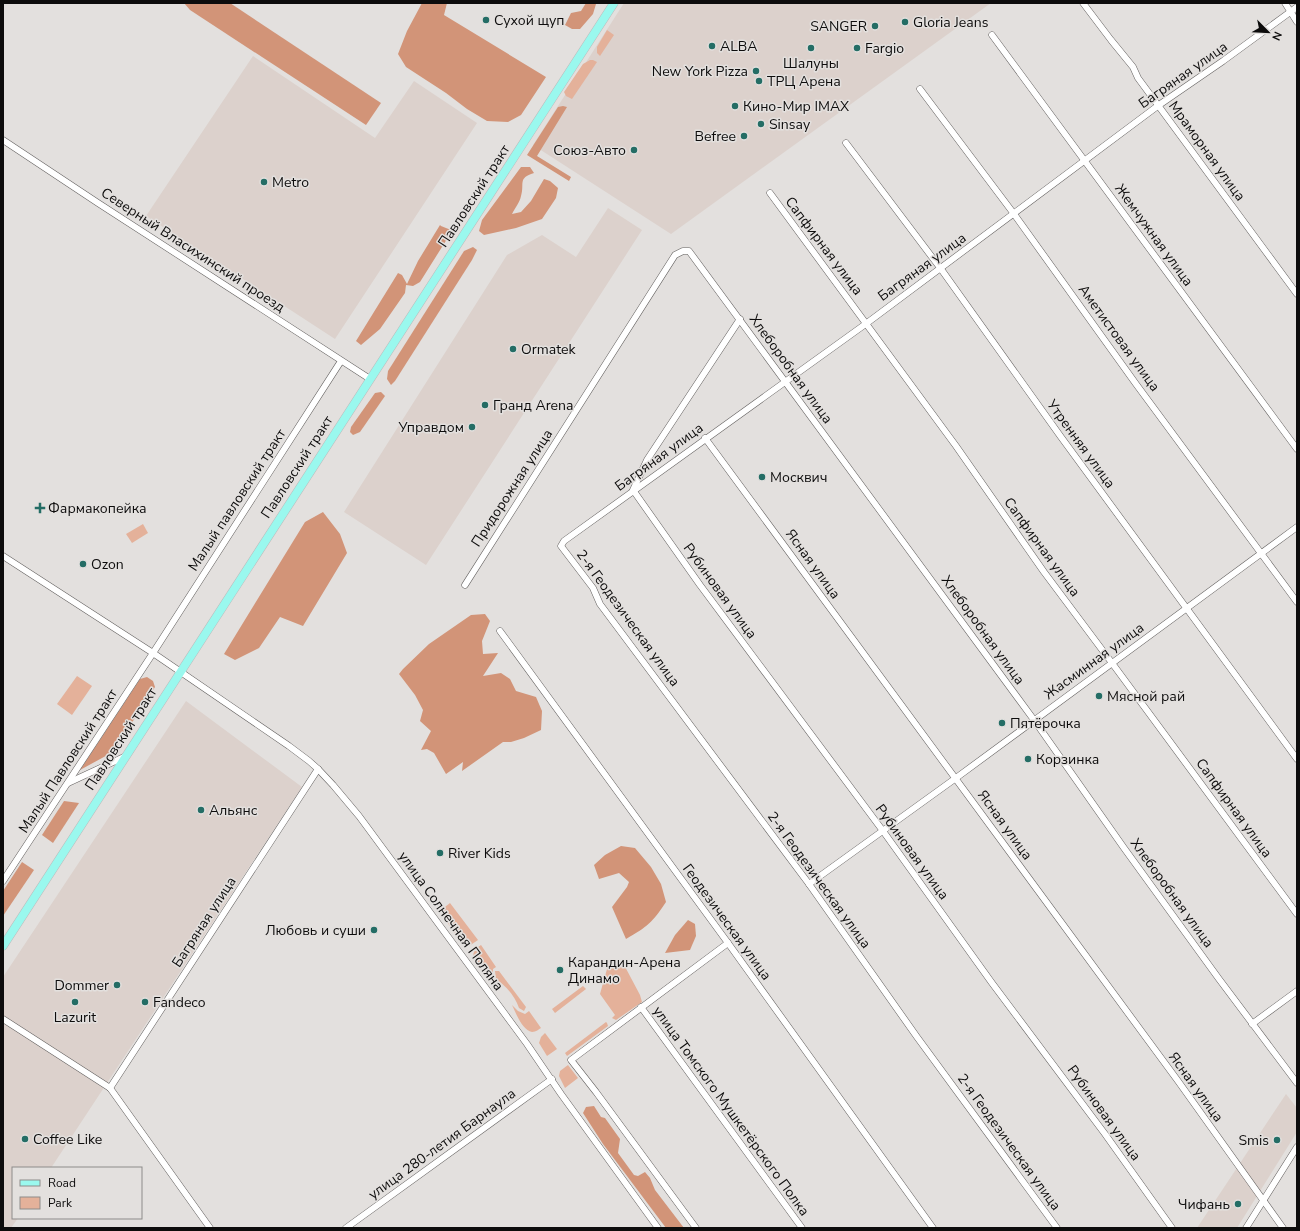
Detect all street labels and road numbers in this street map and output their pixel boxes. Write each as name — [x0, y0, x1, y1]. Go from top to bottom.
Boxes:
street label: Багряная улица — [1135, 37, 1231, 113]
street label: Мраморная улица — [1164, 97, 1250, 205]
street label: Павловский тракт — [434, 140, 515, 251]
street label: Жемчужная улица — [1110, 180, 1198, 290]
street label: Северный Власихинский проезд — [97, 183, 289, 317]
street label: Сапфирная улица — [781, 193, 867, 299]
street label: Багряная улица — [874, 229, 970, 305]
street label: Аметистовая улица — [1074, 281, 1164, 395]
street label: Хлеборобная улица — [745, 311, 837, 427]
street label: Утренняя улица — [1042, 395, 1120, 492]
street label: Павловский тракт — [257, 411, 338, 522]
street label: Багряная улица — [611, 419, 707, 495]
street label: Малый павловский тракт — [184, 425, 291, 575]
street label: Придорожная улица — [467, 426, 557, 550]
street label: Сапфирная улица — [999, 493, 1085, 601]
street label: Ясная улица — [781, 525, 845, 603]
street label: Рубиновая улица — [679, 539, 761, 643]
street label: 2-я Геодезическая улица — [572, 546, 684, 690]
street label: Хлеборобная улица — [937, 572, 1029, 688]
street label: Жасминная улица — [1040, 618, 1148, 704]
street label: Павловский тракт — [81, 683, 162, 794]
street label: Малый Павловский тракт — [14, 685, 122, 837]
street label: Сапфирная улица — [1191, 754, 1277, 862]
street label: Ясная улица — [973, 786, 1037, 864]
street label: Рубиновая улица — [871, 800, 953, 904]
street label: 2-я Геодезическая улица — [763, 808, 875, 952]
street label: Хлеборобная улица — [1126, 835, 1218, 951]
street label: улица Солнечная Поляна — [394, 847, 508, 995]
street label: Геодезическая улица — [678, 860, 776, 984]
street label: Багряная улица — [168, 873, 240, 971]
street label: улица Томского Мушкетёрского Полка — [648, 1002, 814, 1220]
street label: Ясная улица — [1164, 1048, 1228, 1126]
street label: Рубиновая улица — [1063, 1061, 1145, 1165]
street label: 2-я Геодезическая улица — [953, 1070, 1065, 1214]
street label: улица 280-летия Барнаула — [365, 1084, 519, 1204]

